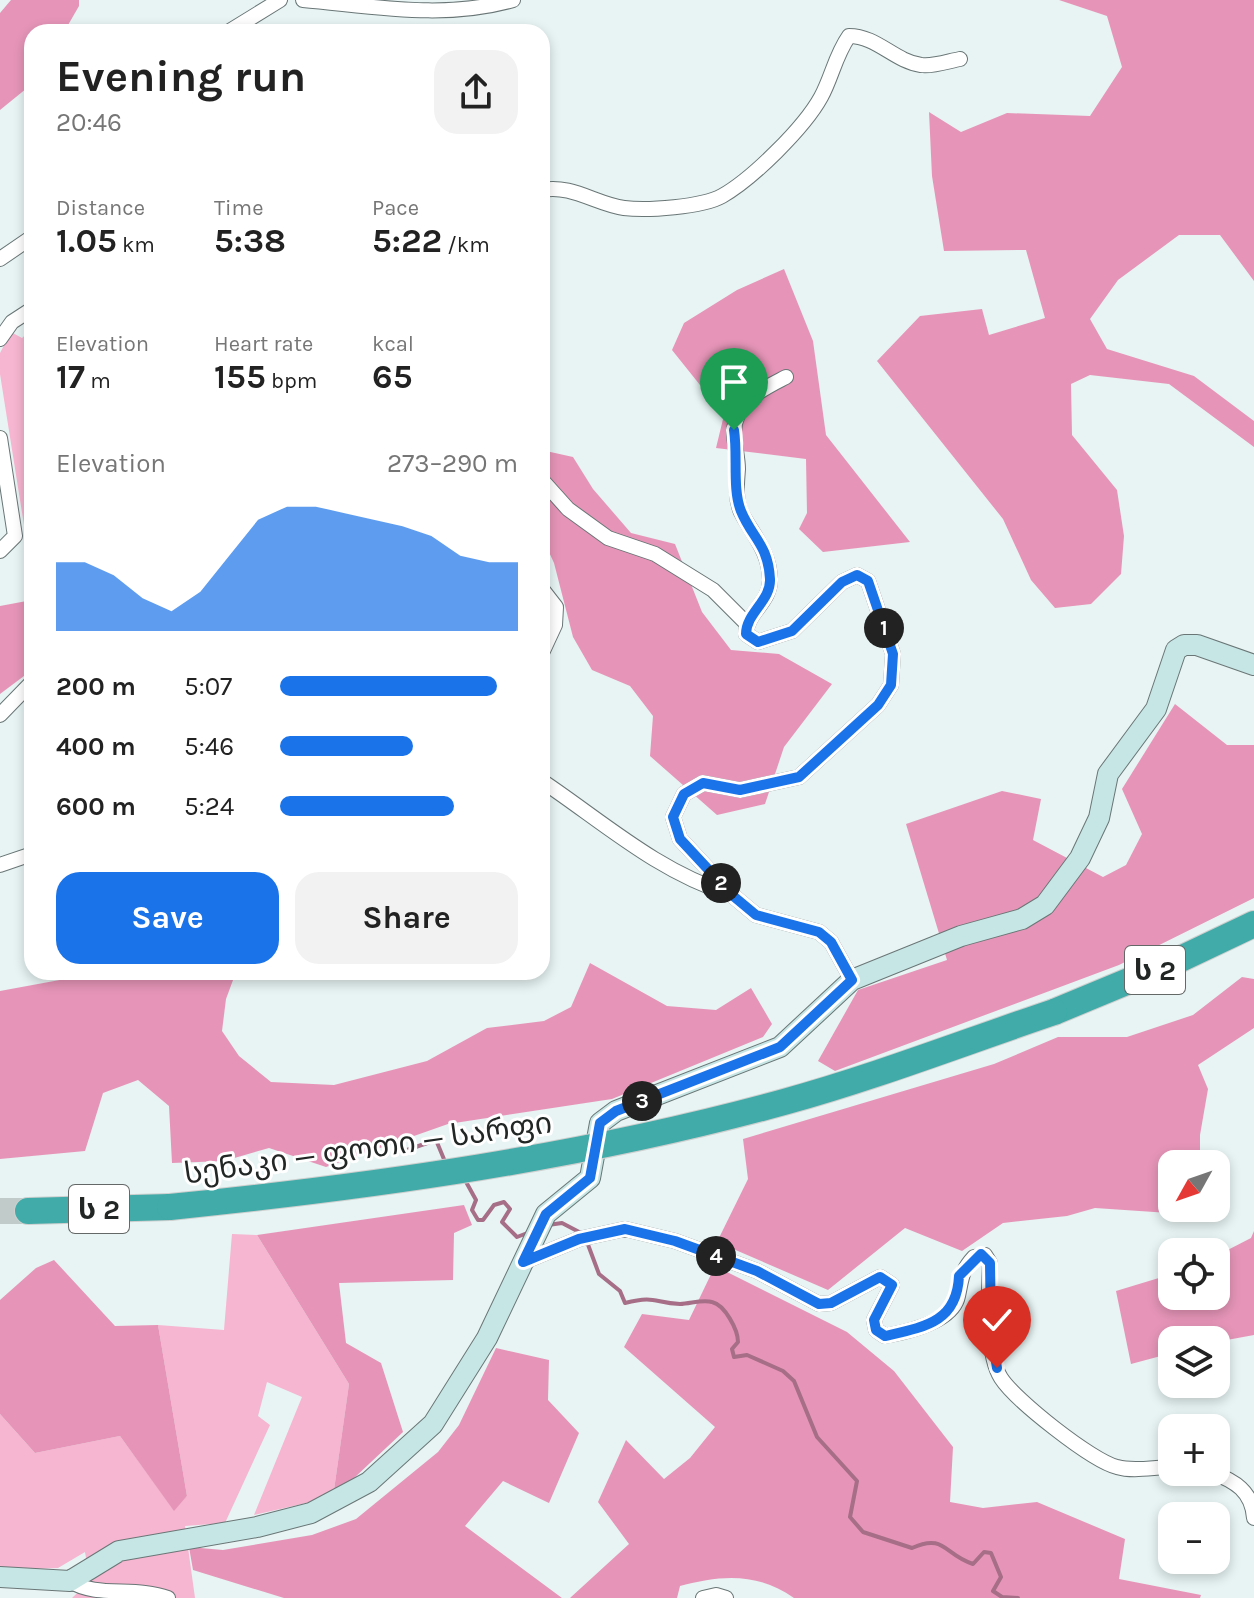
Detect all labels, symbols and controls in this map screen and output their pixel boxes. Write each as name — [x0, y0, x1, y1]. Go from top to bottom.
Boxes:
button: share — [434, 50, 518, 134]
text: Evening run — [56, 51, 306, 102]
text: 20:46 — [56, 107, 122, 138]
text: Distance — [56, 195, 145, 221]
text: Time — [214, 195, 263, 221]
text: Pace — [372, 195, 419, 221]
text: 1.05 — [56, 221, 117, 261]
text: 5:38 — [214, 221, 286, 261]
text: 5:22 — [372, 221, 442, 261]
text: km — [117, 232, 155, 258]
text: /km — [442, 232, 490, 258]
text: Elevation — [56, 331, 149, 357]
text: Heart rate — [214, 331, 313, 357]
text: kcal — [372, 331, 414, 357]
pin — [700, 348, 768, 430]
text: 17 — [56, 357, 85, 397]
text: 155 — [214, 357, 266, 397]
text: 65 — [372, 357, 412, 397]
icon: arrive — [712, 360, 756, 404]
text: m — [85, 368, 111, 394]
text: bpm — [266, 368, 317, 394]
text: Elevation — [56, 448, 166, 479]
text: 273–290 m — [387, 448, 518, 479]
pin: 1 — [864, 608, 904, 648]
text: 1 — [880, 615, 888, 641]
text: 200 m — [56, 671, 136, 702]
text: 5:07 — [184, 671, 232, 702]
text: 400 m — [56, 731, 136, 762]
text: 5:46 — [184, 731, 234, 762]
text: 600 m — [56, 791, 136, 822]
text: 5:24 — [184, 791, 234, 822]
pin: 2 — [701, 863, 741, 903]
text: 2 — [714, 870, 728, 896]
button: Save — [56, 872, 279, 964]
button: Share — [295, 872, 518, 964]
road number: ს 2 — [1125, 946, 1185, 994]
pin: 3 — [622, 1081, 662, 1121]
text: 3 — [635, 1088, 649, 1114]
street label: სენაკი — ფოთი — სარფი — [182, 1104, 554, 1192]
north arrow — [1158, 1150, 1230, 1222]
map controls — [1158, 1150, 1230, 1574]
road number: ს 2 — [69, 1185, 129, 1233]
pin: 4 — [696, 1236, 736, 1276]
button: locate — [1158, 1238, 1230, 1310]
text: 4 — [709, 1243, 723, 1269]
pin — [963, 1286, 1031, 1368]
icon: check — [975, 1298, 1019, 1342]
button: layers — [1158, 1326, 1230, 1398]
button: + — [1158, 1414, 1230, 1486]
button: − — [1158, 1502, 1230, 1574]

